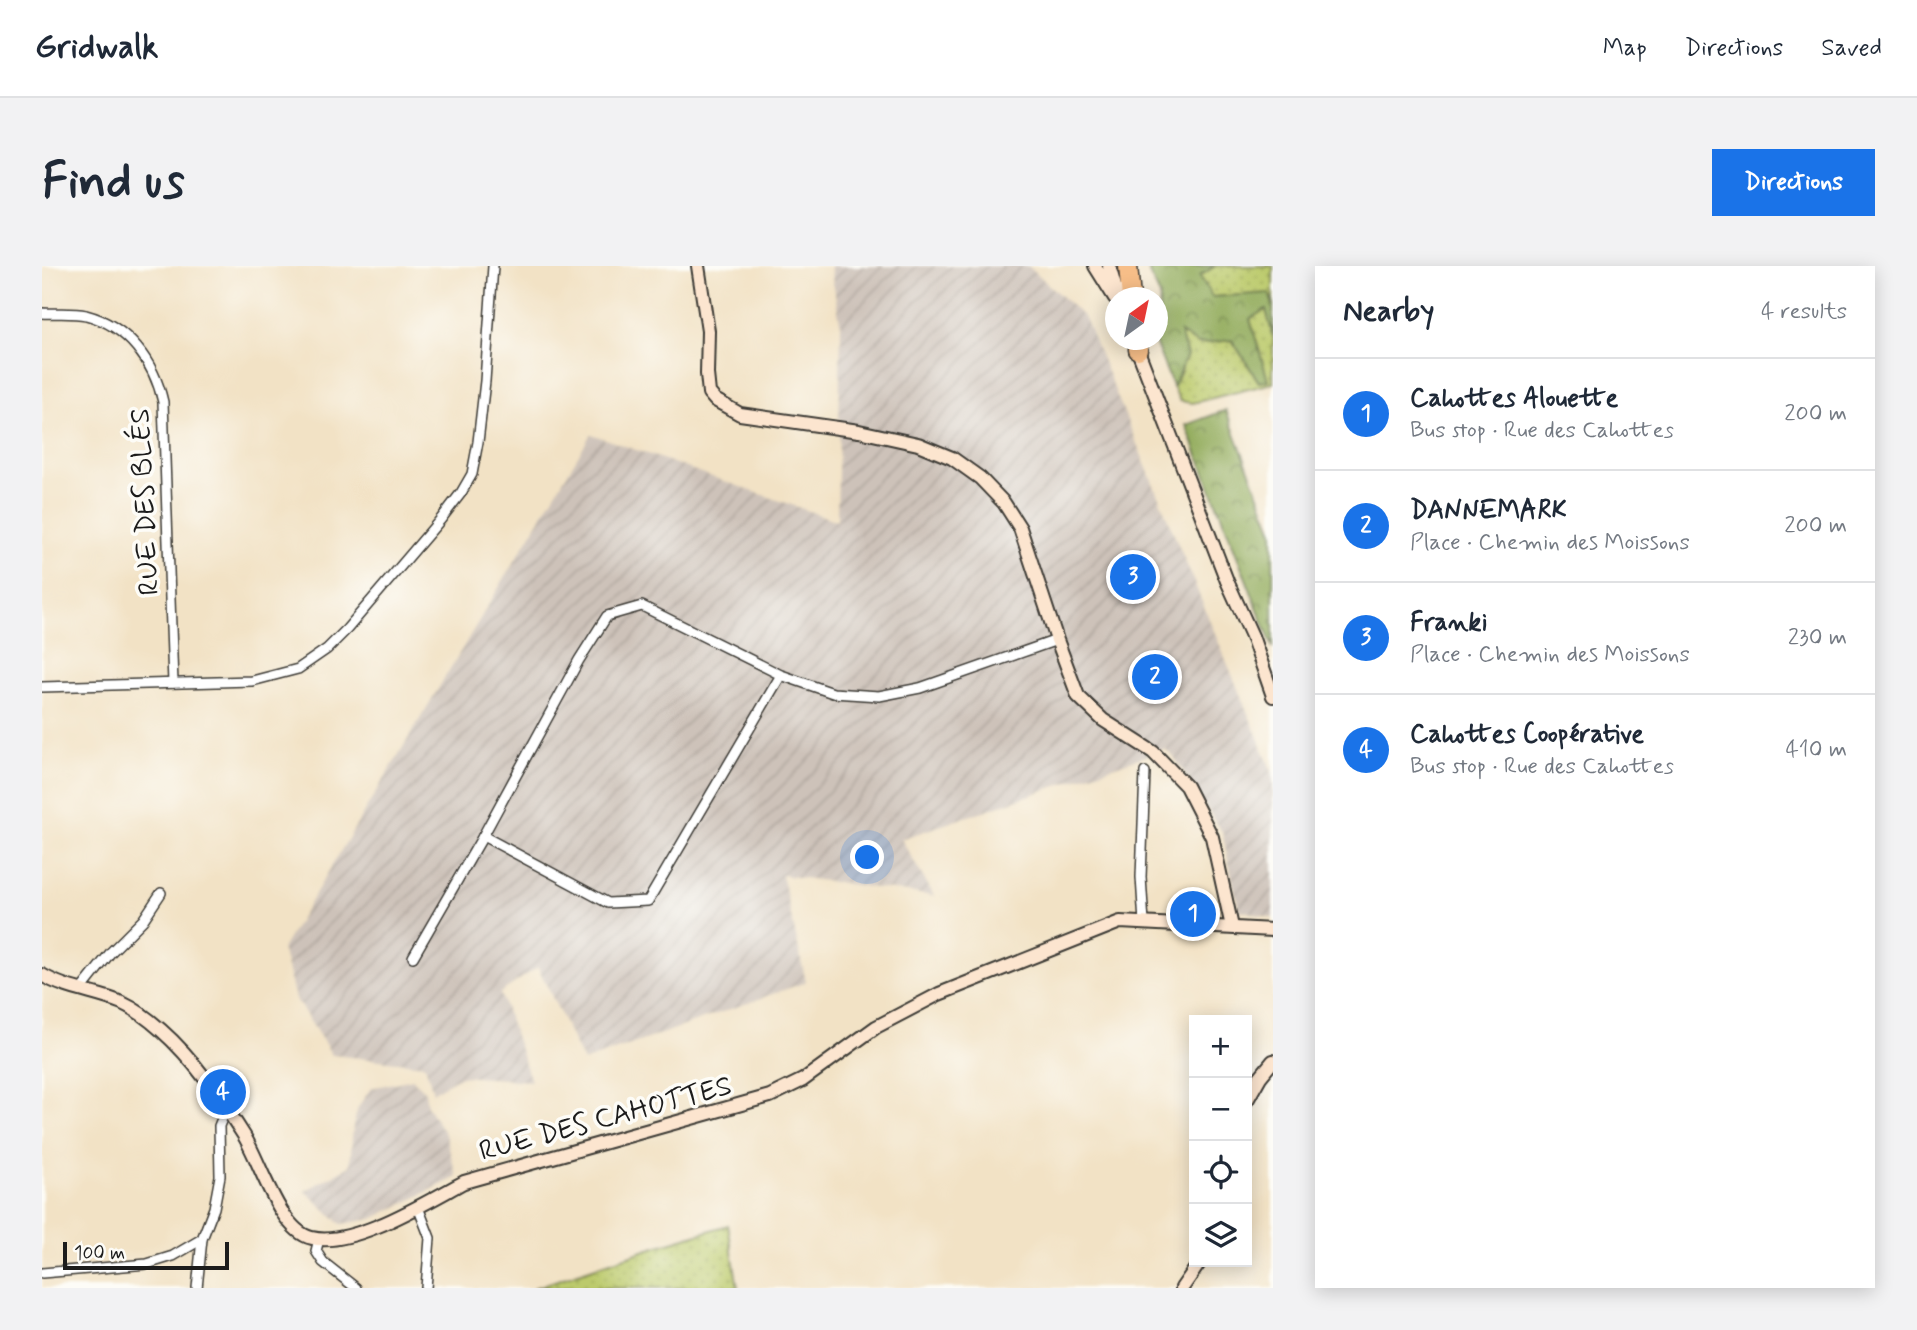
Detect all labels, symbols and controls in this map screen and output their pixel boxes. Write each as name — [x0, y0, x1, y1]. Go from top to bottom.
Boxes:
text: Gridwalk — [35, 26, 159, 70]
text: Map — [1603, 33, 1647, 64]
text: Directions — [1685, 33, 1783, 64]
text: Saved — [1821, 33, 1882, 64]
button: Directions — [1712, 149, 1875, 216]
text: Find us — [42, 150, 185, 215]
north arrow — [1105, 287, 1168, 350]
text: Nearby — [1343, 292, 1434, 331]
text: 4 results — [1761, 297, 1847, 327]
text: Cahottes Alouette — [1410, 382, 1618, 416]
text: 1 — [1361, 399, 1371, 429]
text: 200 m — [1784, 399, 1847, 429]
street label: RUE DES BLÉS — [120, 407, 169, 597]
text: Bus stop · Rue des Cahottes — [1410, 416, 1674, 446]
text: DANNEMARK — [1410, 494, 1567, 528]
text: 2 — [1360, 511, 1372, 541]
text: 200 m — [1784, 511, 1847, 541]
text: Place · Chemin des Moissons — [1410, 528, 1690, 558]
pin: 3 — [1110, 551, 1156, 603]
text: Franki — [1410, 606, 1488, 640]
text: 3 — [1361, 623, 1371, 653]
text: 230 m — [1788, 623, 1847, 653]
text: Place · Chemin des Moissons — [1410, 640, 1690, 670]
pin: 2 — [1132, 651, 1178, 703]
text: Cahottes Coopérative — [1410, 718, 1644, 752]
text: 4 — [1359, 735, 1373, 765]
text: 410 m — [1785, 735, 1847, 765]
text: Bus stop · Rue des Cahottes — [1410, 752, 1674, 782]
your location — [850, 840, 884, 874]
pin: 1 — [1170, 888, 1216, 940]
map controls — [1189, 1015, 1252, 1267]
button: + — [1189, 1015, 1252, 1078]
pin: 4 — [200, 1066, 246, 1118]
street label: RUE DES CAHOTTES — [475, 1068, 736, 1171]
button: − — [1189, 1078, 1252, 1141]
button: locate — [1189, 1141, 1252, 1204]
button: layers — [1189, 1204, 1252, 1267]
scale bar — [63, 1239, 229, 1271]
text: 100 m — [74, 1241, 125, 1266]

